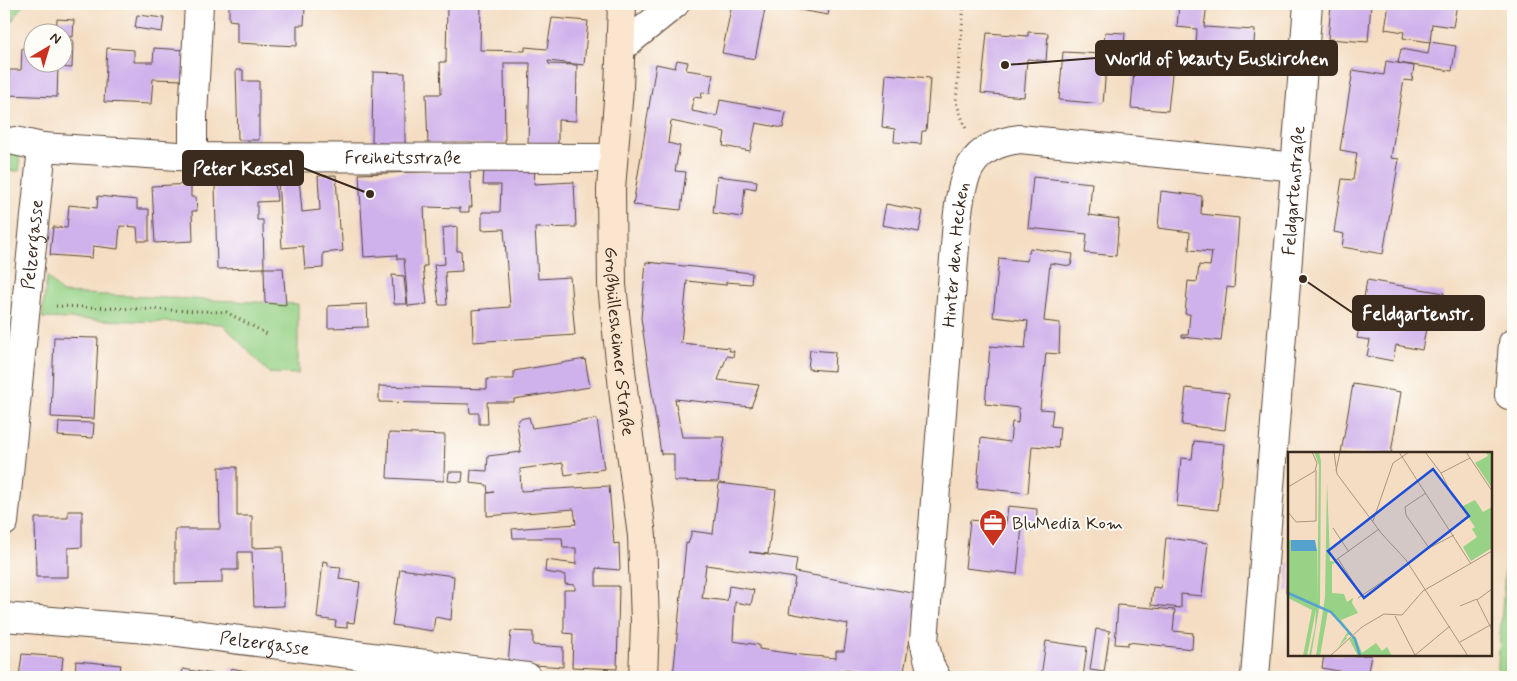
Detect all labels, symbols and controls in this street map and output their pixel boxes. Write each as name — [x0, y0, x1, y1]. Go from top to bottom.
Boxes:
north arrow — [22, 22, 72, 72]
text: N — [46, 29, 65, 49]
callout: World of beauty Euskirchen — [1096, 41, 1337, 75]
text: World of beauty Euskirchen — [1104, 47, 1329, 72]
street label: Feldgartenstraße — [1277, 125, 1311, 256]
street label: Freiheitsstraße — [345, 146, 462, 171]
callout: Peter Kessel — [183, 151, 303, 185]
text: Peter Kessel — [193, 157, 294, 182]
street label: Hinter den Hecken — [938, 179, 976, 328]
street label: Pelzergasse — [17, 198, 50, 291]
street label: Großbüllesheimer Straße — [599, 246, 640, 438]
callout: Feldgartenstr. — [1353, 296, 1484, 330]
text: Feldgartenstr. — [1362, 302, 1474, 328]
inset map — [1288, 452, 1492, 656]
office icon: BluMedia Kom — [978, 508, 1008, 547]
place label: BluMedia Kom — [1012, 512, 1123, 536]
street label: Pelzergasse — [218, 626, 311, 662]

